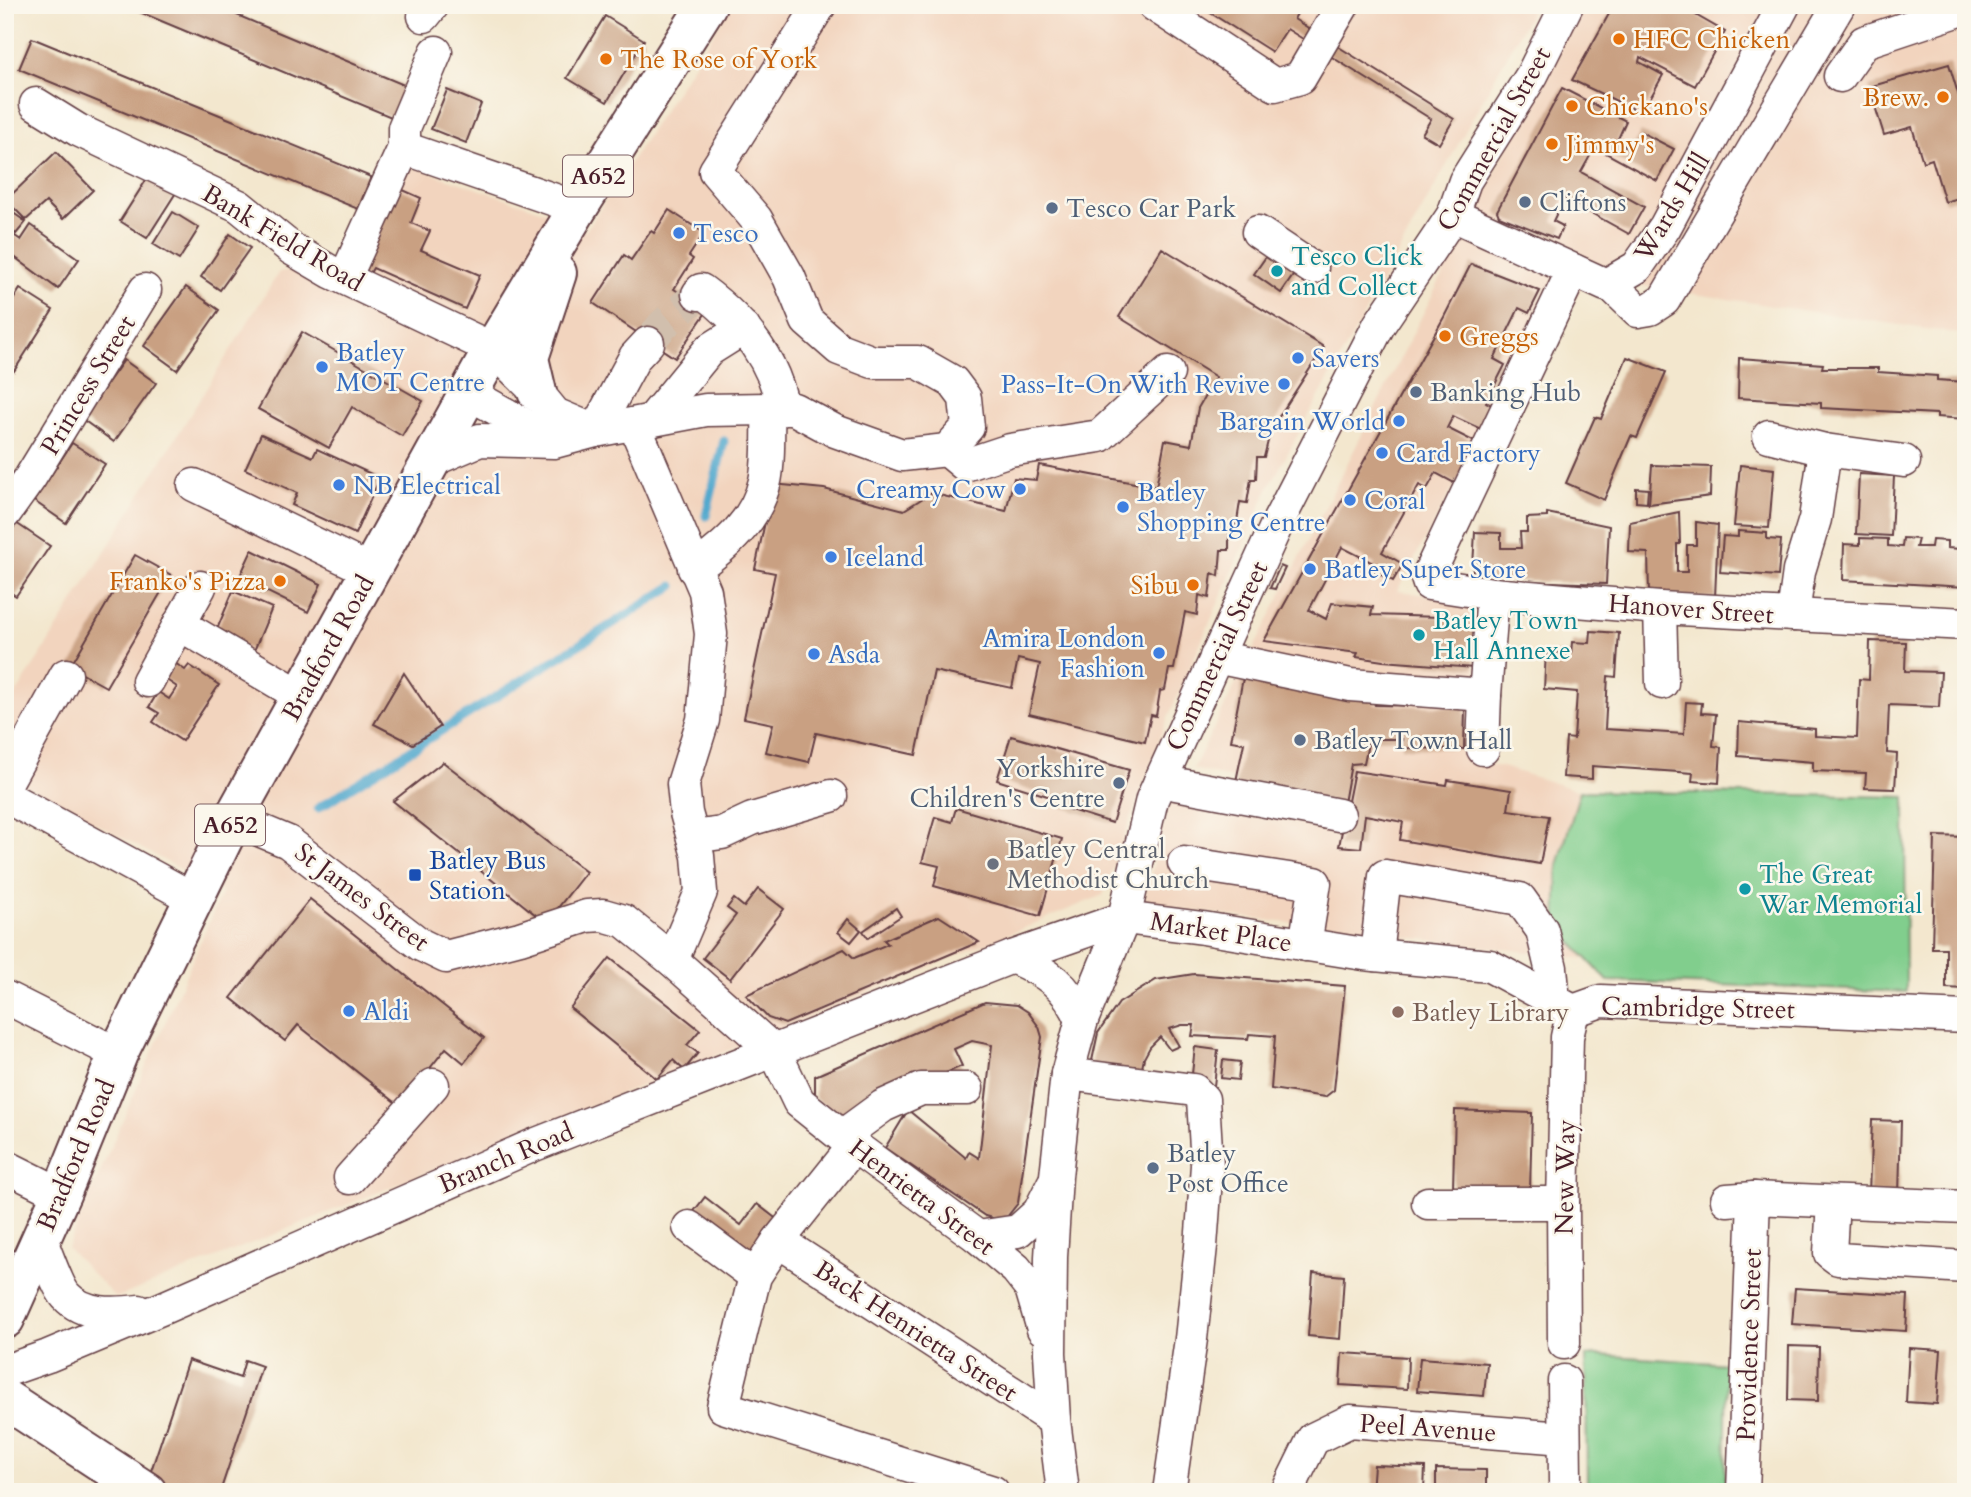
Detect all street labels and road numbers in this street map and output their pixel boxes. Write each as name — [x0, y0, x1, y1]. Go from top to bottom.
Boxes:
street label: Commercial Street — [1429, 41, 1559, 237]
street label: Wards Hill — [1625, 146, 1718, 269]
road number: A652 — [563, 156, 633, 196]
street label: Bank Field Road — [196, 176, 371, 300]
street label: Princess Street — [32, 308, 144, 462]
street label: Commercial Street — [1158, 555, 1276, 757]
street label: Bradford Road — [274, 569, 383, 727]
street label: Hanover Street — [1607, 586, 1775, 632]
road number: A652 — [195, 804, 265, 846]
street label: St James Street — [287, 835, 437, 959]
street label: Market Place — [1148, 904, 1294, 960]
street label: Cambridge Street — [1601, 989, 1795, 1027]
street label: Bradford Road — [28, 1074, 124, 1236]
street label: Branch Road — [433, 1114, 579, 1202]
street label: New Way — [1546, 1119, 1584, 1235]
street label: Henrietta Street — [842, 1131, 1002, 1263]
street label: Providence Street — [1728, 1248, 1770, 1442]
street label: Back Henrietta Street — [808, 1252, 1024, 1410]
street label: Peel Avenue — [1358, 1406, 1498, 1450]

